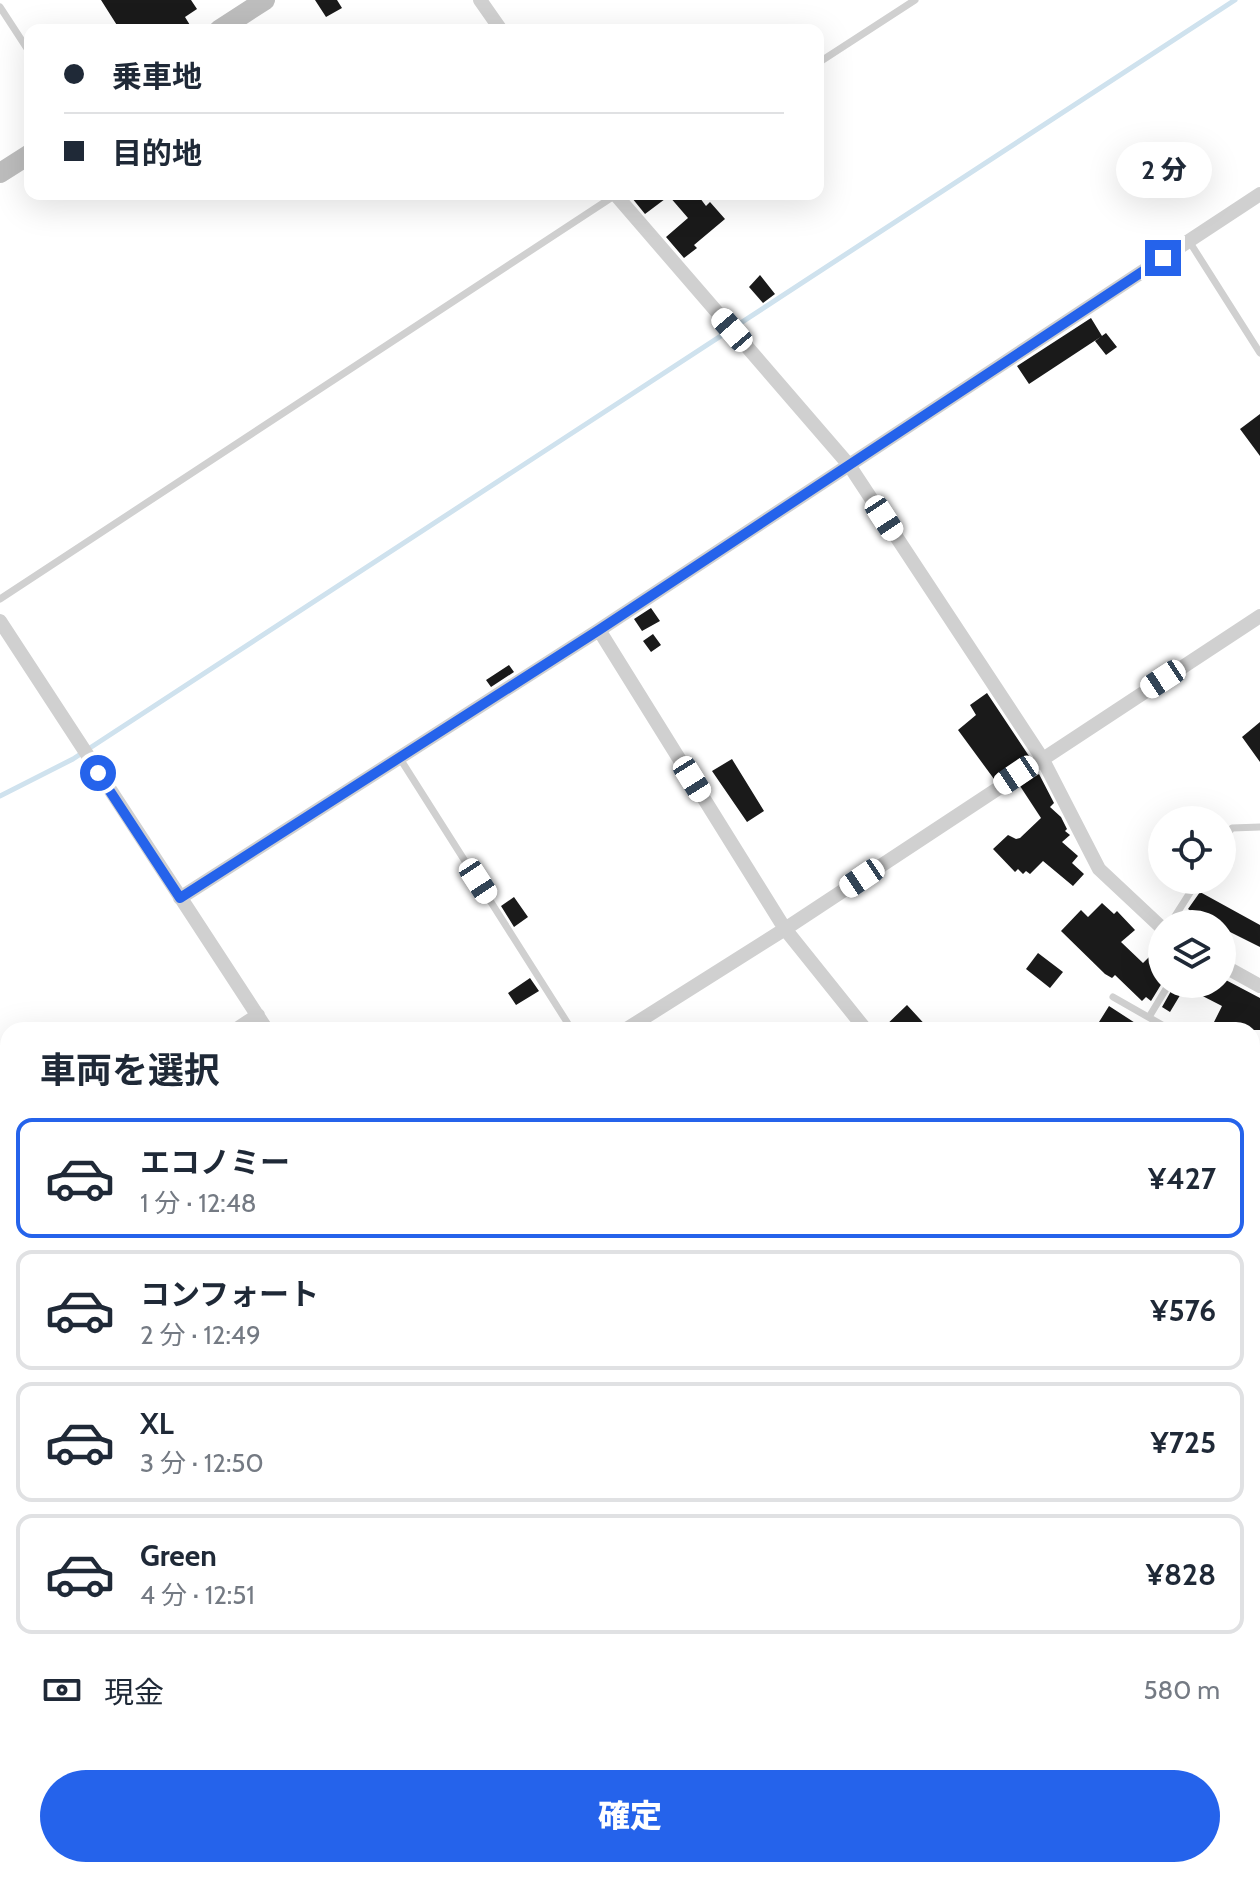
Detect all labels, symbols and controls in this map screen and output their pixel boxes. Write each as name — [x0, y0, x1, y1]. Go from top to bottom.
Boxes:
text: 乗車地 — [112, 58, 202, 95]
text: 目的地 — [112, 135, 202, 172]
callout: 2 分 — [1115, 142, 1211, 198]
text: 2 分 — [1141, 154, 1187, 186]
route end — [1145, 240, 1181, 276]
car — [707, 304, 757, 356]
car — [861, 491, 907, 545]
car — [1136, 656, 1190, 702]
car — [669, 752, 715, 806]
car — [989, 752, 1043, 798]
route start — [80, 755, 116, 791]
map controls — [1148, 806, 1236, 998]
button: locate — [1148, 806, 1236, 894]
car — [455, 854, 501, 908]
car — [835, 855, 889, 901]
button: layers — [1148, 910, 1236, 998]
text: 車両を選択 — [40, 1048, 220, 1092]
icon: car — [44, 1142, 116, 1214]
text: エコノミー — [140, 1144, 290, 1181]
text: ¥427 — [1148, 1160, 1216, 1197]
text: 1 分 · 12:48 — [140, 1187, 257, 1219]
icon: car — [44, 1274, 116, 1346]
text: コンフォート — [140, 1276, 319, 1313]
text: ¥576 — [1150, 1292, 1216, 1329]
text: 2 分 · 12:49 — [140, 1319, 261, 1351]
text: XL — [140, 1405, 174, 1442]
icon: car — [44, 1406, 116, 1478]
text: ¥725 — [1151, 1424, 1216, 1461]
text: 3 分 · 12:50 — [140, 1447, 264, 1479]
text: Green — [140, 1537, 217, 1574]
icon: car — [44, 1538, 116, 1610]
text: ¥828 — [1146, 1556, 1216, 1593]
text: 4 分 · 12:51 — [140, 1579, 255, 1611]
icon: cash — [40, 1668, 84, 1712]
text: 現金 — [104, 1674, 164, 1711]
text: 580 m — [1143, 1674, 1220, 1706]
button: 確定 — [40, 1770, 1220, 1862]

